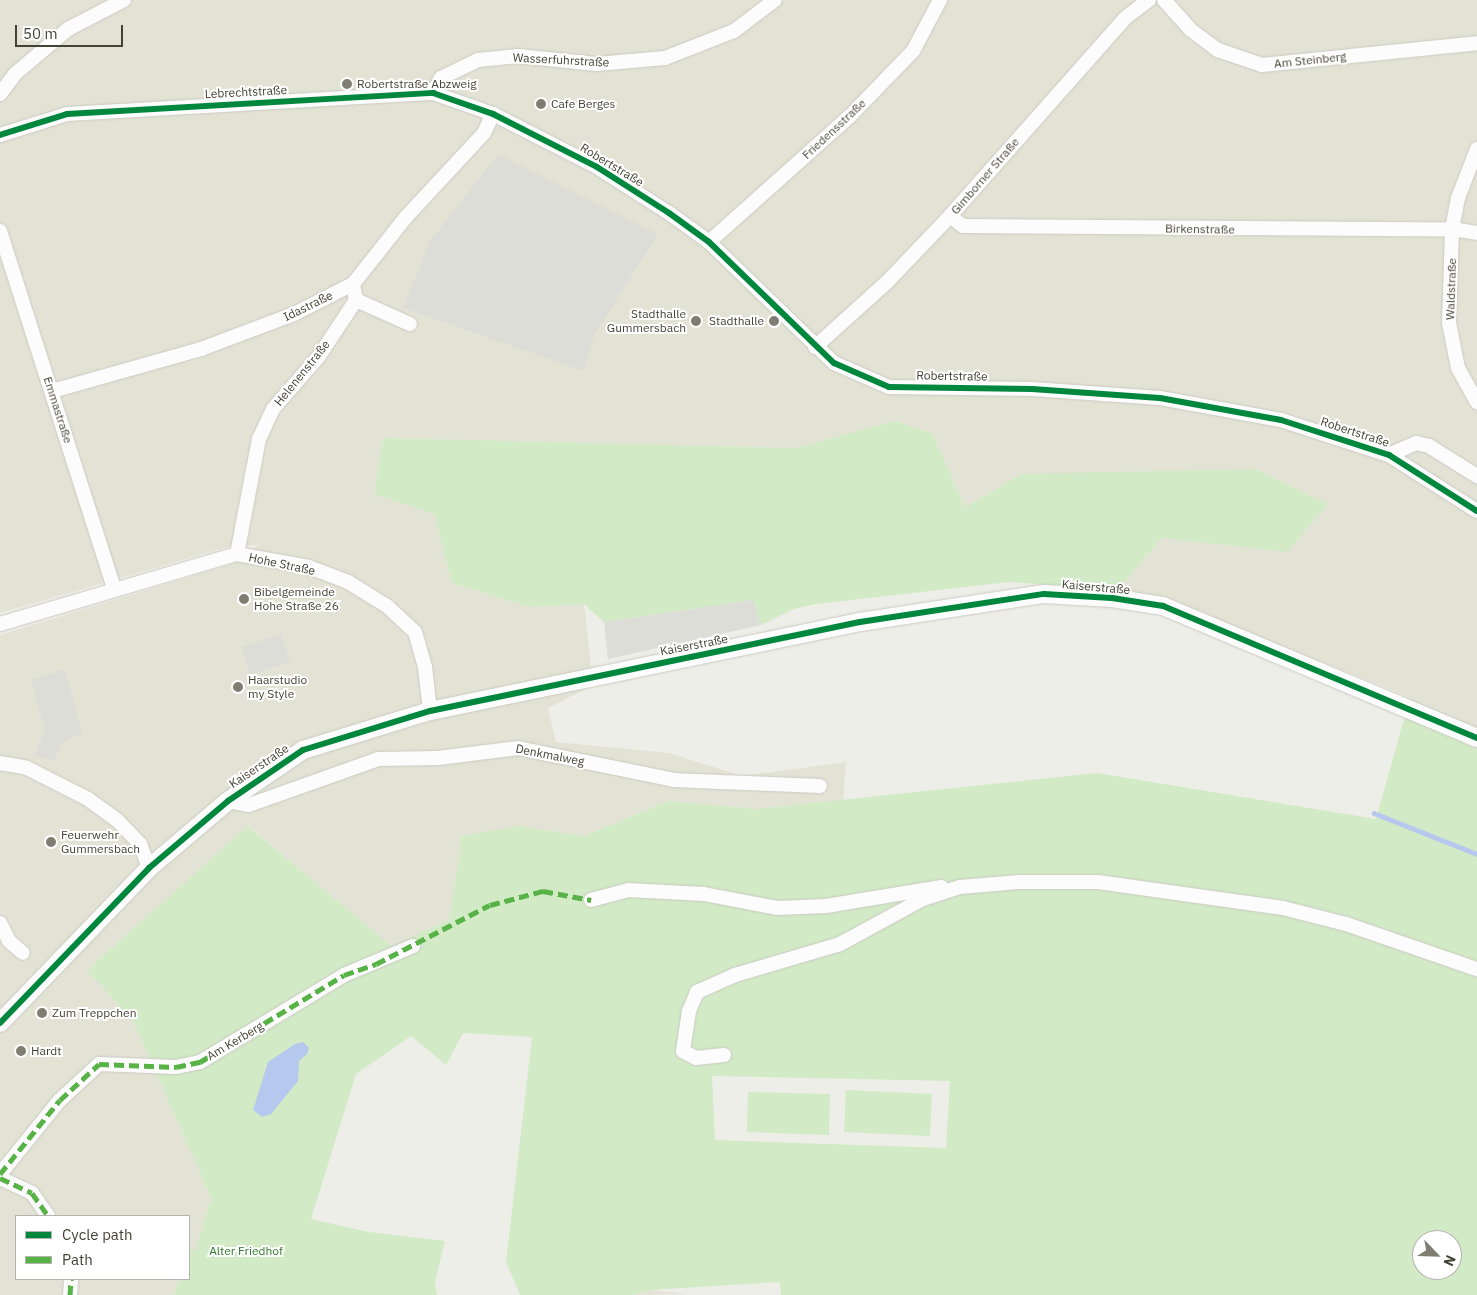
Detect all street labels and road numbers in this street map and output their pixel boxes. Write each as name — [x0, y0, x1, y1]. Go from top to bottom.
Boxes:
street label: Am Steinberg — [1273, 49, 1347, 71]
street label: Wasserfuhrstraße — [512, 50, 610, 70]
street label: Lebrechtstraße — [204, 83, 288, 101]
street label: Friedensstraße — [799, 96, 869, 162]
street label: Gimborner Straße — [948, 135, 1022, 217]
street label: Robertstraße — [578, 140, 646, 190]
street label: Birkenstraße — [1165, 221, 1235, 237]
street label: Waldstraße — [1443, 258, 1459, 320]
street label: Idastraße — [281, 288, 335, 324]
street label: Helenenstraße — [271, 337, 333, 409]
street label: Robertstraße — [916, 368, 988, 384]
street label: Emmastraße — [40, 375, 76, 445]
street label: Robertstraße — [1319, 414, 1391, 450]
street label: Hohe Straße — [247, 550, 317, 578]
street label: Kaiserstraße — [1061, 577, 1131, 597]
street label: Kaiserstraße — [659, 631, 729, 659]
street label: Kaiserstraße — [227, 741, 291, 791]
street label: Denkmalweg — [514, 741, 586, 769]
street label: Am Kerberg — [204, 1019, 266, 1063]

